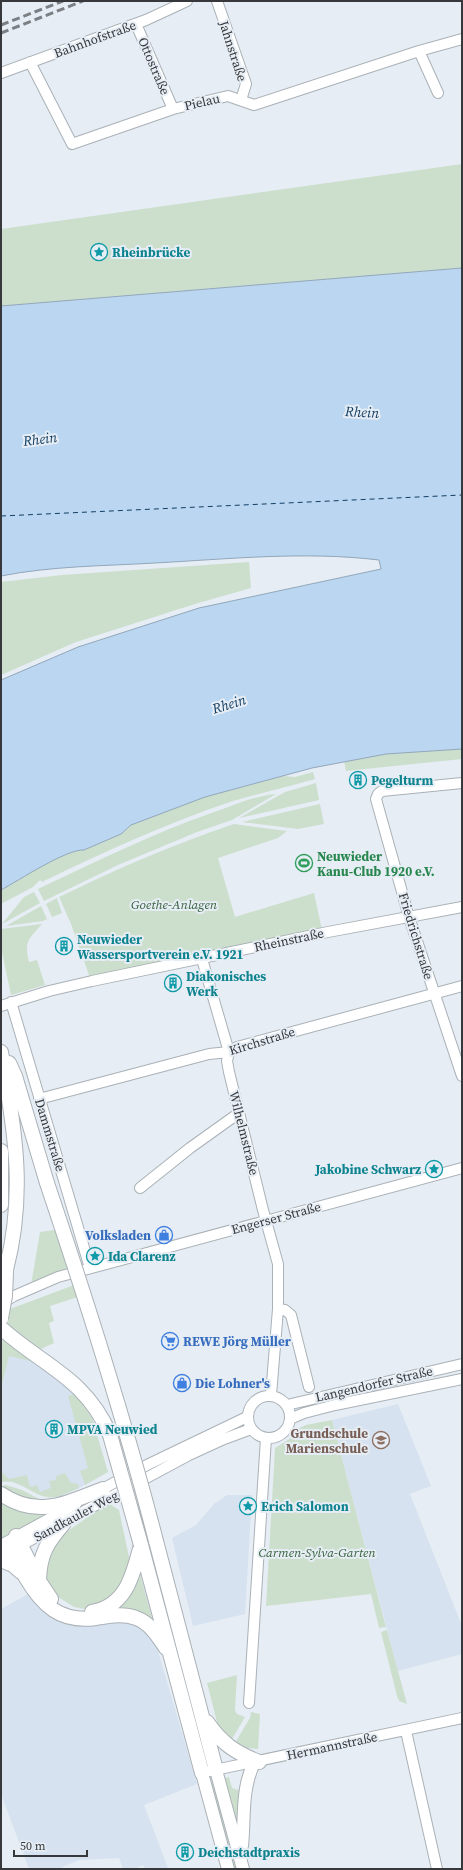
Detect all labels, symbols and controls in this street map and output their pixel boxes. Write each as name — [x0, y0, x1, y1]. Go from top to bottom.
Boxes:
street label: Bahnhofstraße — [52, 16, 139, 62]
street label: Jahnstraße — [215, 17, 251, 84]
street label: Ottostraße — [134, 35, 174, 98]
street label: Pielau — [182, 90, 222, 114]
place icon: Rheinbrücke — [89, 242, 109, 262]
place label: Rheinbrücke — [112, 244, 190, 261]
water label: Rhein — [343, 401, 380, 423]
water label: Rhein — [21, 427, 58, 451]
water label: Rhein — [209, 689, 248, 719]
building icon: Pegelturm — [348, 770, 368, 790]
place label: Pegelturm — [371, 772, 434, 789]
place label: Neuwieder Kanu-Club 1920 e.V. — [317, 848, 435, 880]
sports icon: Neuwieder Kanu-Club 1920 e.V. — [294, 853, 314, 873]
street label: Friedrichstraße — [395, 890, 437, 982]
park label: Goethe-Anlagen — [131, 896, 218, 913]
street label: Rheinstraße — [253, 924, 326, 956]
place label: Neuwieder Wassersportverein e.V. 1921 — [77, 931, 244, 963]
building icon: Neuwieder Wassersportverein e.V. 1921 — [54, 936, 74, 956]
place label: Diakonisches Werk — [186, 968, 266, 1000]
building icon: Diakonisches Werk — [163, 973, 183, 993]
street label: Kirchstraße — [227, 1023, 297, 1059]
street label: Wilhelmstraße — [225, 1089, 263, 1177]
street label: Dammstraße — [31, 1096, 69, 1174]
place icon: Jakobine Schwarz — [424, 1159, 444, 1179]
place label: Jakobine Schwarz — [314, 1161, 421, 1178]
street label: Engerser Straße — [229, 1198, 323, 1238]
shop icon: Volksladen — [154, 1225, 174, 1245]
place label: Volksladen — [85, 1227, 151, 1244]
place icon: Ida Clarenz — [85, 1246, 105, 1266]
place label: Ida Clarenz — [108, 1248, 176, 1265]
supermarket icon: REWE Jörg Müller — [160, 1331, 180, 1351]
place label: REWE Jörg Müller — [183, 1333, 292, 1350]
street label: Langendorfer Straße — [314, 1362, 435, 1406]
shop icon: Die Lohner's — [172, 1373, 192, 1393]
place label: Die Lohner's — [195, 1375, 270, 1392]
building icon: MPVA Neuwied — [44, 1419, 64, 1439]
place label: MPVA Neuwied — [67, 1421, 158, 1438]
place label: Grundschule Marienschule — [286, 1425, 368, 1457]
school or university icon: Grundschule Marienschule — [371, 1430, 391, 1450]
street label: Sandkauler Weg — [31, 1486, 121, 1545]
place icon: Erich Salomon — [238, 1496, 258, 1516]
place label: Erich Salomon — [261, 1498, 349, 1515]
park label: Carmen-Sylva-Garten — [258, 1544, 376, 1561]
street label: Hermannstraße — [285, 1728, 379, 1764]
scale bar — [14, 1832, 87, 1858]
text: 50 m — [20, 1838, 46, 1854]
building icon: Deichstadtpraxis — [175, 1842, 195, 1862]
place label: Deichstadtpraxis — [198, 1844, 300, 1861]

